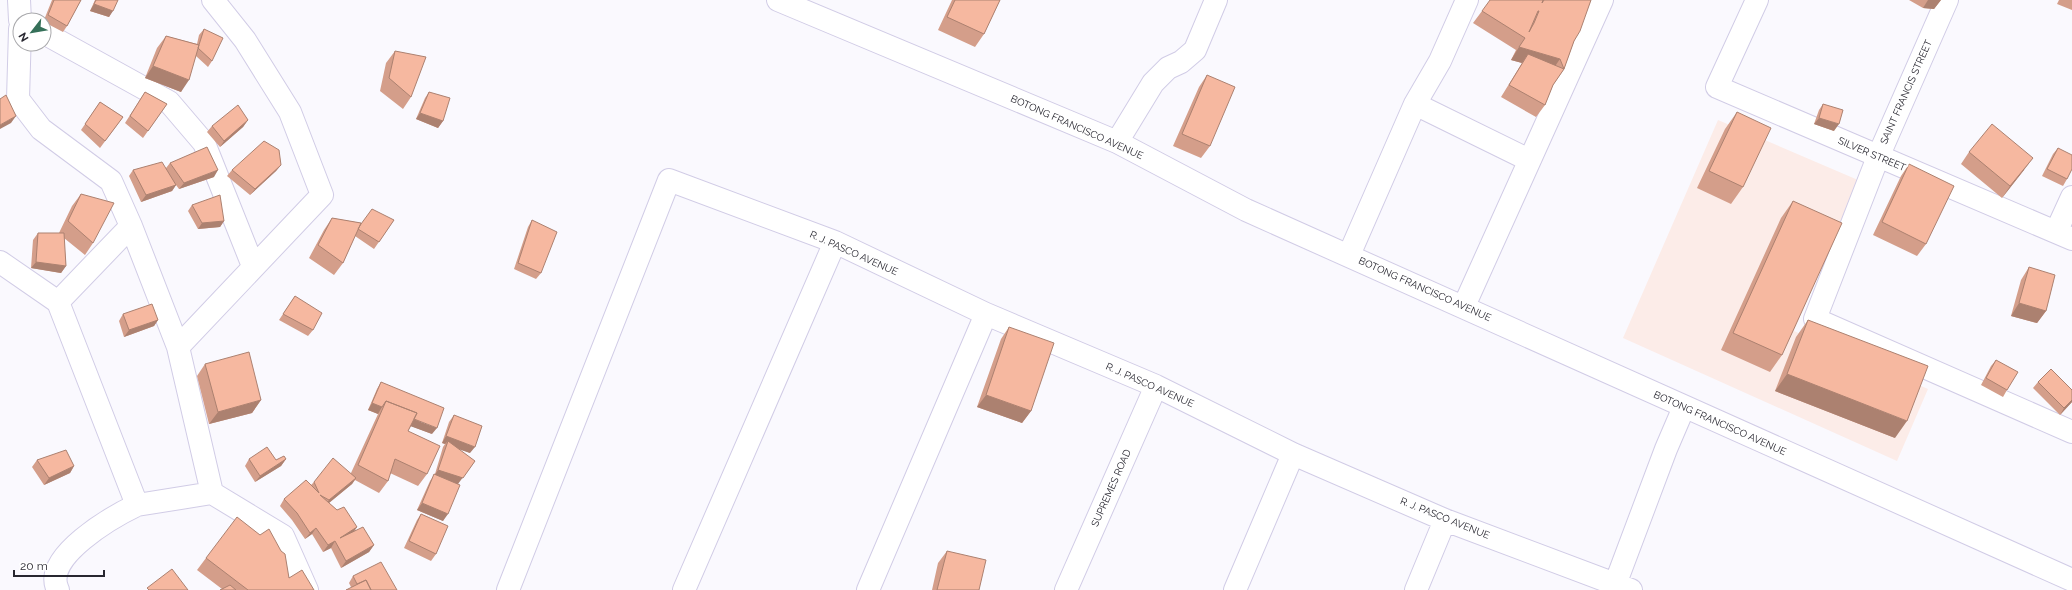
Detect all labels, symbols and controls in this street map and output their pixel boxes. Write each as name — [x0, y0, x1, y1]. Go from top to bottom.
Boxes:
north arrow — [12, 12, 52, 52]
text: N — [16, 30, 32, 44]
street label: SAINT FRANCIS STREET — [1878, 38, 1934, 146]
street label: BOTONG FRANCISCO AVENUE — [1009, 93, 1145, 161]
street label: SILVER STREET — [1837, 135, 1907, 173]
street label: R. J. PASCO AVENUE — [808, 229, 900, 277]
street label: BOTONG FRANCISCO AVENUE — [1357, 255, 1493, 323]
street label: R. J. PASCO AVENUE — [1104, 361, 1196, 409]
street label: BOTONG FRANCISCO AVENUE — [1652, 389, 1788, 457]
street label: SUPREMES ROAD — [1089, 448, 1133, 528]
street label: R. J. PASCO AVENUE — [1399, 495, 1491, 541]
scale bar — [14, 552, 104, 578]
text: 20 m — [20, 559, 48, 573]

